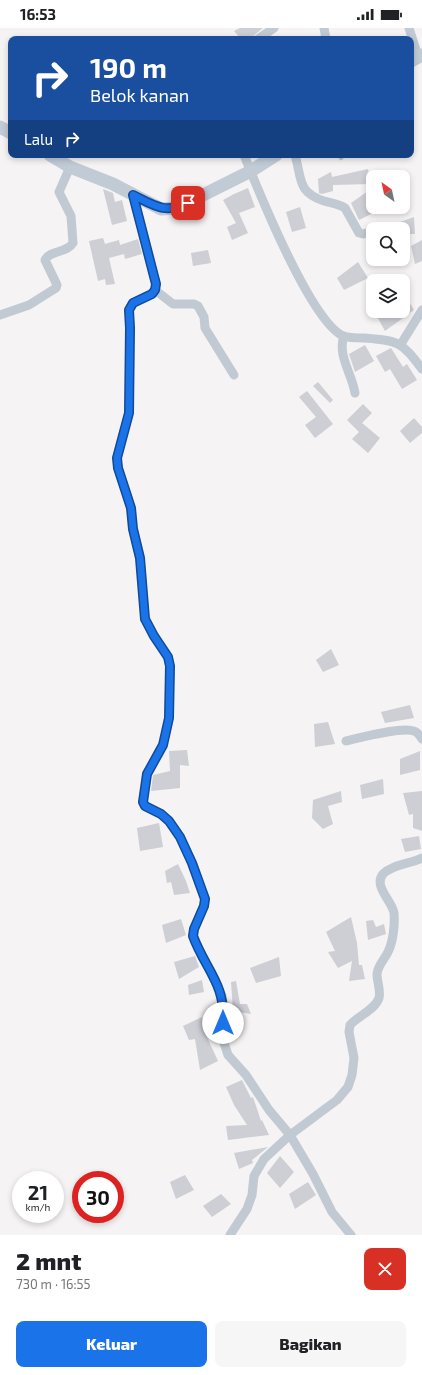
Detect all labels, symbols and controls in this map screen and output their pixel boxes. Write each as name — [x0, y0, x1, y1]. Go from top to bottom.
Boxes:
text: 16:53 — [20, 5, 56, 23]
text: 190 m — [90, 50, 167, 84]
icon: right — [24, 52, 76, 104]
text: Belok kanan — [90, 84, 189, 106]
icon: right — [61, 128, 83, 150]
text: Lalu — [24, 130, 53, 148]
north arrow — [366, 170, 410, 214]
map controls — [366, 170, 410, 318]
pin — [171, 186, 205, 220]
icon: arrive — [177, 192, 199, 214]
button: search — [366, 222, 410, 266]
button: layers — [366, 274, 410, 318]
position arrow — [202, 1002, 244, 1044]
speed limit sign: 30 — [72, 1171, 124, 1223]
text: 21 — [28, 1180, 48, 1204]
text: km/h — [26, 1201, 50, 1213]
text: 2 mnt — [16, 1246, 81, 1275]
button: close — [364, 1248, 406, 1290]
text: 730 m · 16:55 — [16, 1276, 91, 1292]
button: Keluar — [16, 1321, 207, 1367]
button: Bagikan — [215, 1321, 406, 1367]

